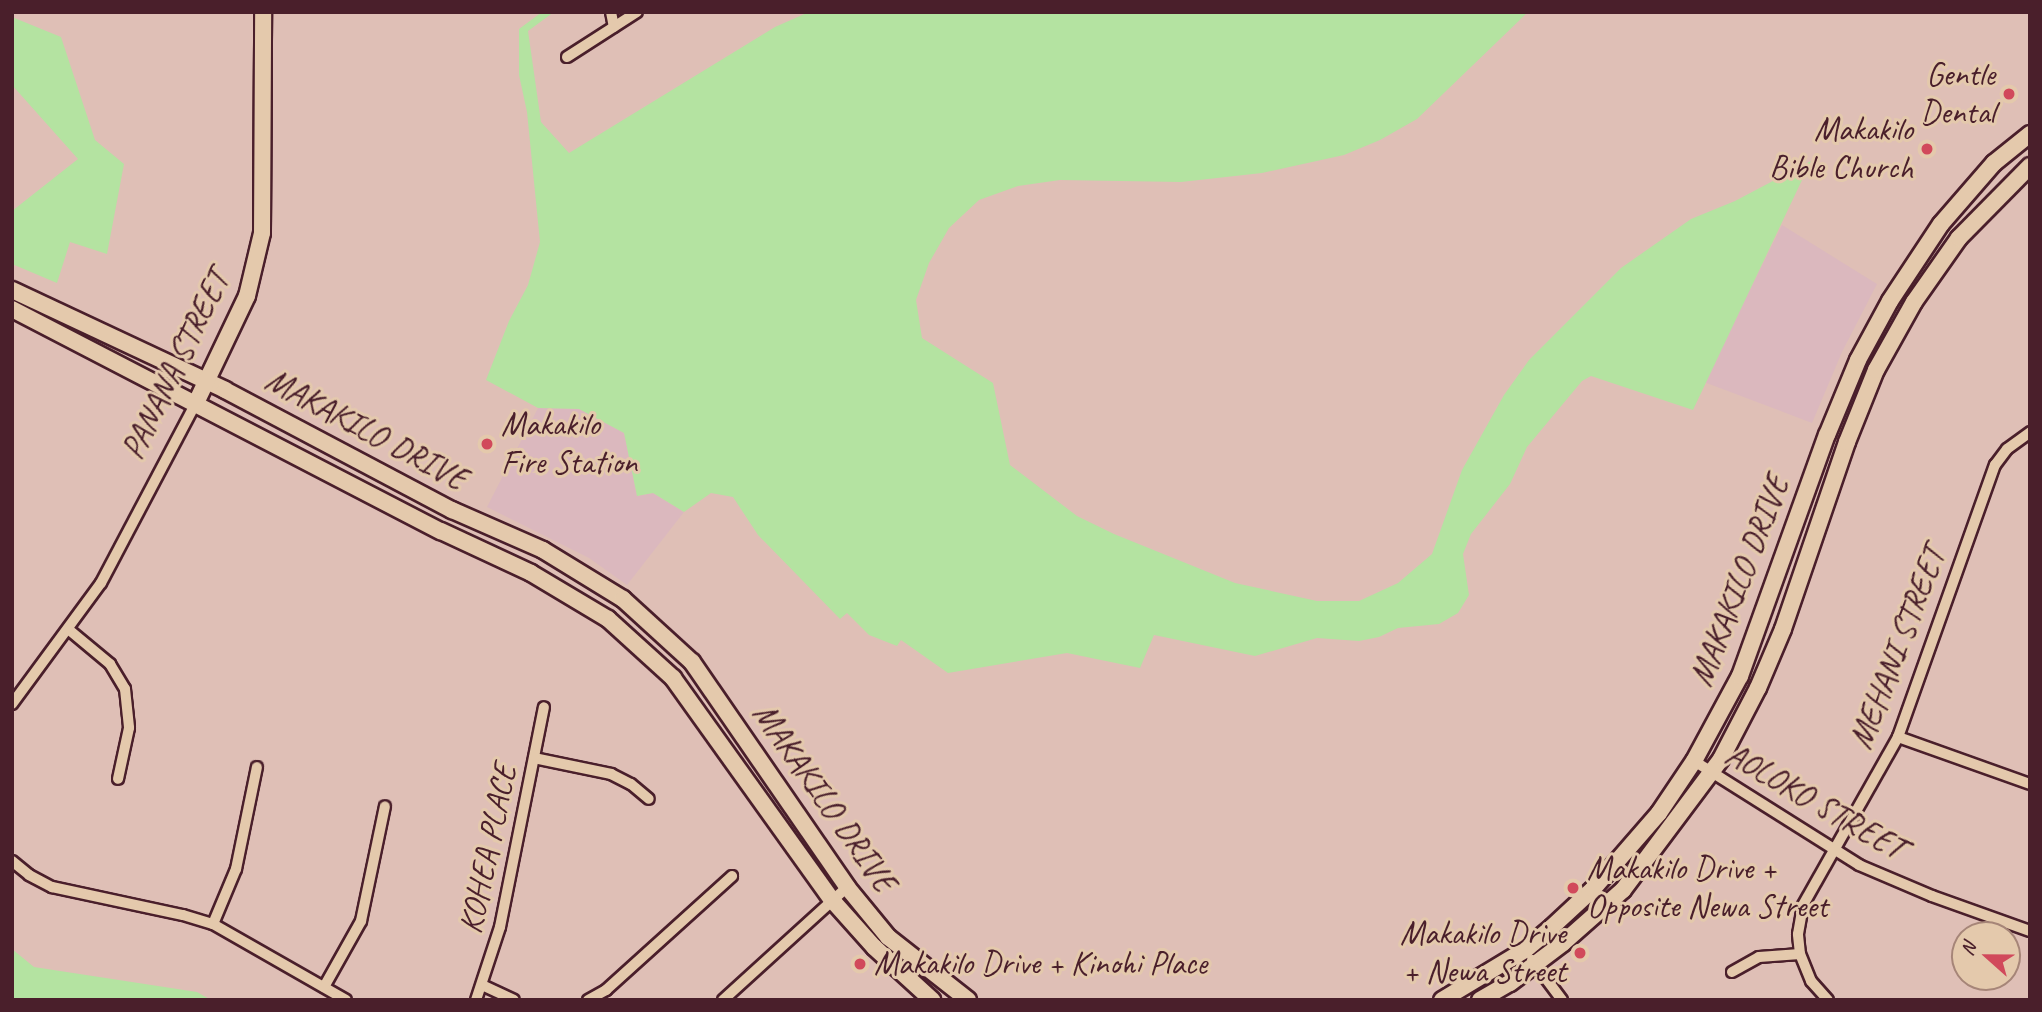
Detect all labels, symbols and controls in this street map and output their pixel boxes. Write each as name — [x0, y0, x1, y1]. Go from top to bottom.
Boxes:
place label: Gentle Dental — [1920, 55, 1995, 133]
marker: Gentle Dental — [2001, 86, 2017, 102]
place label: Makakilo Bible Church — [1768, 110, 1913, 188]
marker: Makakilo Bible Church — [1919, 141, 1935, 157]
street label: PANANA STREET — [113, 264, 239, 466]
street label: MAKAKILO DRIVE — [259, 360, 473, 500]
place label: Makakilo Fire Station — [501, 405, 639, 483]
marker: Makakilo Fire Station — [479, 436, 495, 452]
street label: MAKAKILO DRIVE — [1682, 470, 1798, 692]
street label: MEHANI STREET — [1841, 542, 1955, 754]
street label: MAKAKILO DRIVE — [744, 696, 904, 900]
street label: AOLOKO STREET — [1719, 735, 1911, 869]
street label: KOHEA PLACE — [451, 761, 525, 937]
place label: Makakilo Drive + Opposite Newa Street — [1587, 849, 1828, 927]
marker: Makakilo Drive + Opposite Newa Street — [1565, 880, 1581, 896]
place label: Makakilo Drive + Newa Street — [1400, 914, 1566, 992]
north arrow — [1951, 921, 2021, 991]
text: N — [1955, 939, 1982, 959]
place label: Makakilo Drive + Kinohi Place — [874, 944, 1207, 984]
marker: Makakilo Drive + Newa Street — [1572, 945, 1588, 961]
marker: Makakilo Drive + Kinohi Place — [852, 956, 868, 972]

